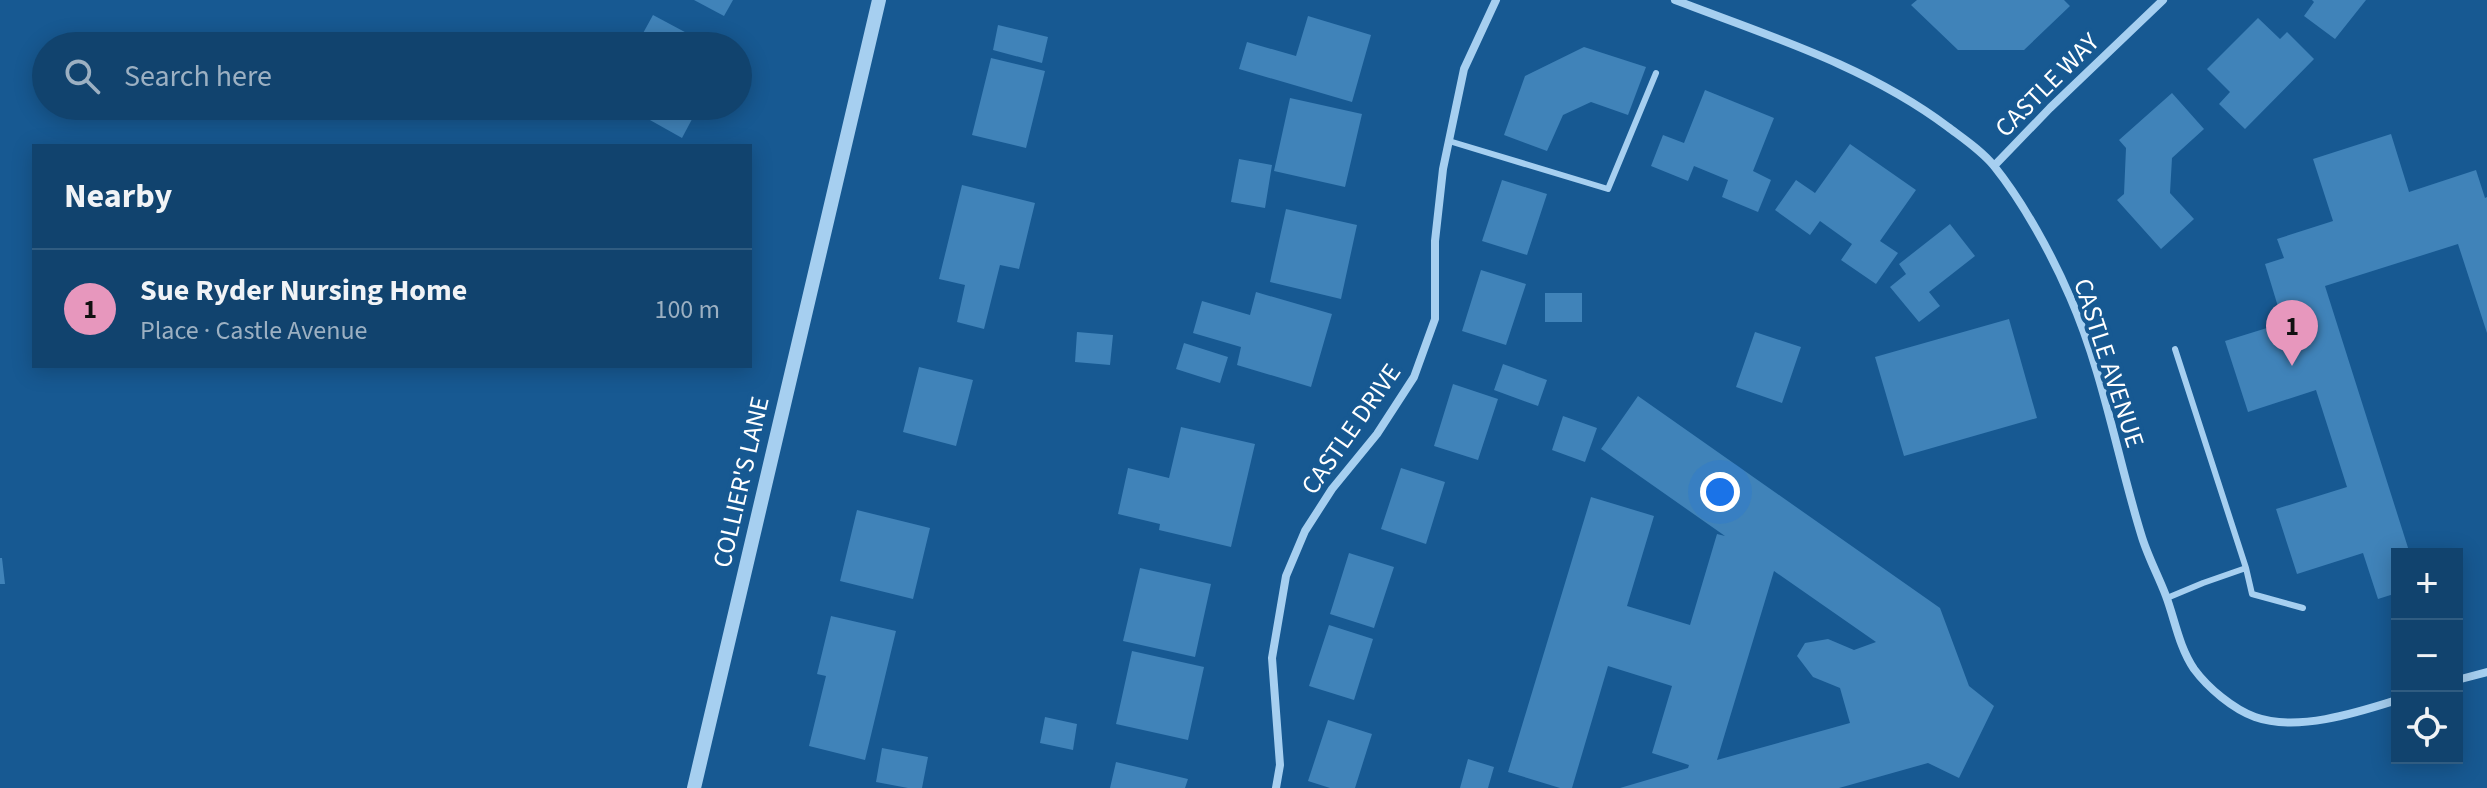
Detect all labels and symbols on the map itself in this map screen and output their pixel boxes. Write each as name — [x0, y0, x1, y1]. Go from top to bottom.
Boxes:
street label: CASTLE WAY — [1986, 24, 2108, 146]
street label: CASTLE AVENUE — [2064, 274, 2154, 452]
pin: 1 — [2266, 300, 2318, 366]
street label: CASTLE DRIVE — [1292, 356, 1410, 502]
street label: COLLIER'S LANE — [703, 393, 779, 571]
your location — [1700, 472, 1740, 512]

